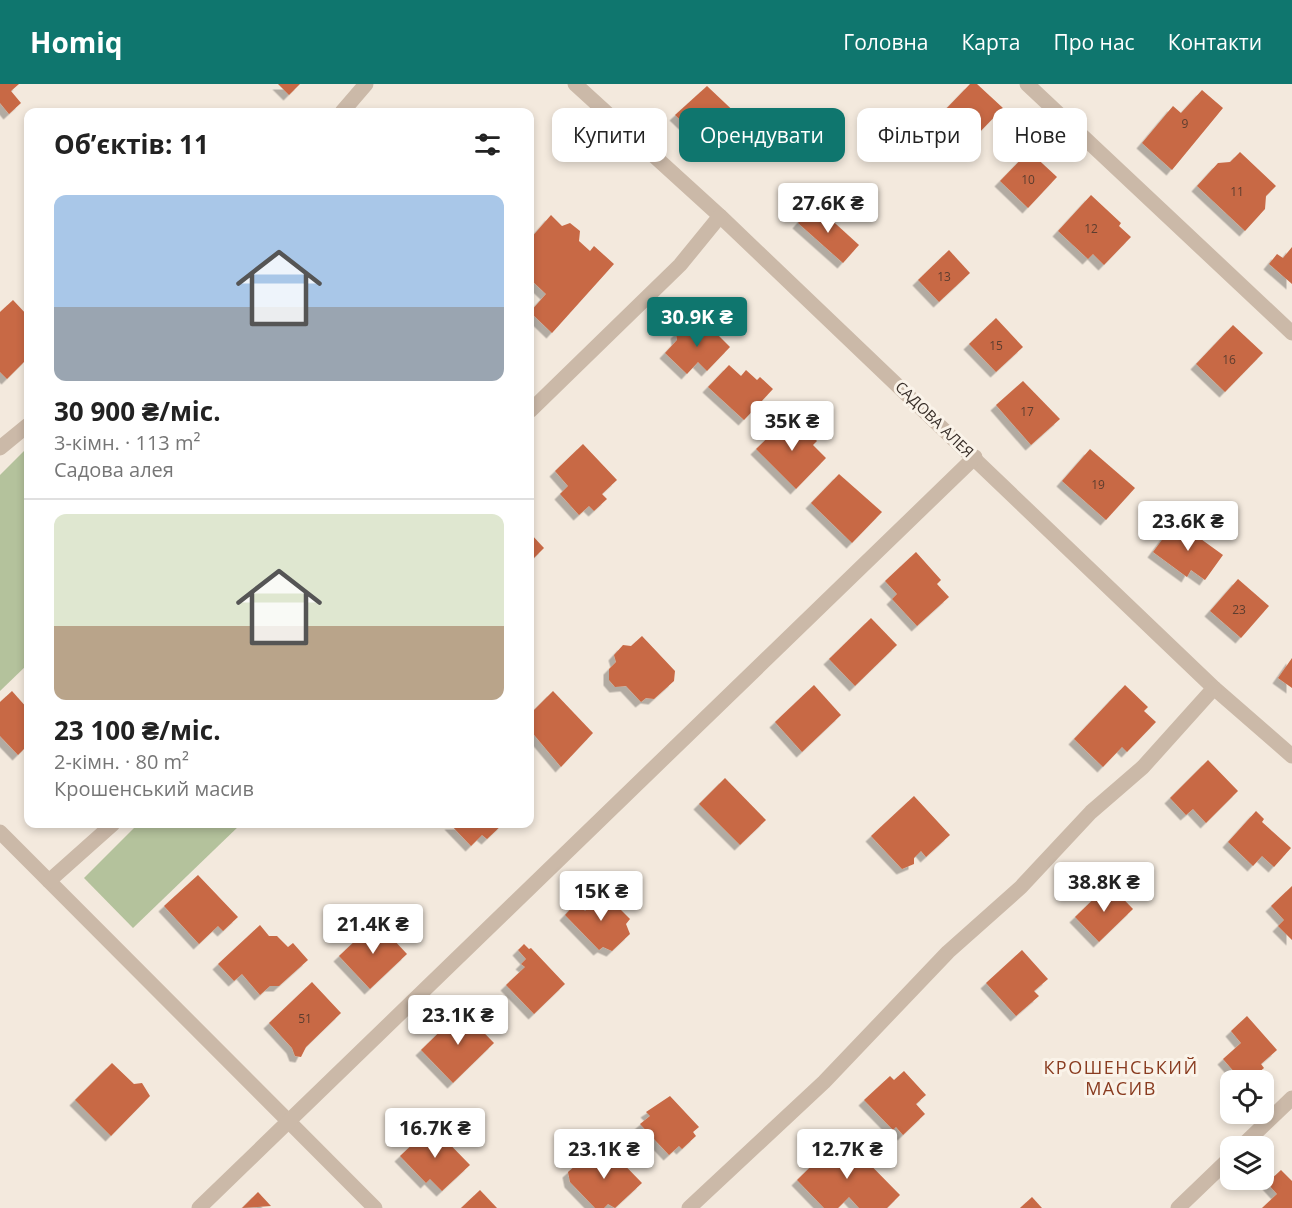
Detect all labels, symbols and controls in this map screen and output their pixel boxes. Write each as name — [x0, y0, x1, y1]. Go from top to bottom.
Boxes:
text: Homiq — [30, 23, 123, 61]
text: Головна — [843, 28, 928, 56]
text: Карта — [961, 28, 1020, 56]
text: Про нас — [1053, 28, 1135, 56]
text: Контакти — [1168, 28, 1262, 56]
chip: Купити — [552, 108, 667, 162]
chip: Орендувати — [679, 108, 845, 162]
chip: Фільтри — [857, 108, 981, 162]
chip: Нове — [993, 108, 1087, 162]
house number: 9 — [1182, 115, 1189, 132]
text: Об’єктів: 11 — [54, 126, 209, 162]
icon: filters — [471, 128, 504, 161]
house number: 10 — [1021, 171, 1035, 188]
pin: 27.6K ₴ — [773, 183, 883, 234]
house number: 11 — [1230, 183, 1244, 200]
text: 27.6K ₴ — [792, 189, 864, 216]
house number: 12 — [1084, 220, 1098, 237]
icon: home — [225, 234, 333, 342]
house number: 13 — [937, 268, 951, 285]
pin: 30.9K ₴ — [642, 297, 752, 348]
text: 30.9K ₴ — [661, 303, 733, 330]
house number: 15 — [989, 337, 1003, 354]
house number: 16 — [1222, 351, 1236, 368]
street label: САДОВА АЛЕЯ — [891, 376, 979, 462]
text: 30 900 ₴/міс. — [54, 393, 221, 429]
pin: 35K ₴ — [750, 401, 834, 452]
house number: 17 — [1020, 403, 1034, 420]
text: 35K ₴ — [765, 407, 819, 434]
text: 3-кімн. · 113 m² — [54, 429, 200, 456]
text: Садова алея — [54, 456, 174, 483]
house number: 19 — [1091, 476, 1105, 493]
pin: 23.6K ₴ — [1133, 501, 1243, 552]
text: 23.6K ₴ — [1152, 507, 1224, 534]
icon: home — [225, 553, 333, 661]
house number: 23 — [1232, 601, 1246, 618]
text: 23 100 ₴/міс. — [54, 712, 221, 748]
text: 2-кімн. · 80 m² — [54, 748, 189, 775]
text: Крошенський масив — [54, 775, 254, 802]
pin: 38.8K ₴ — [1049, 862, 1159, 913]
text: 38.8K ₴ — [1068, 868, 1140, 895]
pin: 15K ₴ — [559, 871, 643, 922]
text: 15K ₴ — [574, 877, 628, 904]
pin: 21.4K ₴ — [318, 904, 428, 955]
text: 21.4K ₴ — [337, 910, 409, 937]
pin: 23.1K ₴ — [403, 995, 513, 1046]
text: 23.1K ₴ — [422, 1001, 494, 1028]
house number: 51 — [298, 1010, 312, 1027]
district label: КРОШЕНСЬКИЙ МАСИВ — [1043, 1055, 1199, 1100]
map controls — [1220, 1070, 1274, 1190]
button: locate — [1220, 1070, 1274, 1124]
pin: 16.7K ₴ — [380, 1108, 490, 1159]
text: 16.7K ₴ — [399, 1114, 471, 1141]
pin: 23.1K ₴ — [549, 1129, 659, 1180]
pin: 12.7K ₴ — [792, 1129, 902, 1180]
text: 23.1K ₴ — [568, 1135, 640, 1162]
text: 12.7K ₴ — [811, 1135, 883, 1162]
button: layers — [1220, 1136, 1274, 1190]

